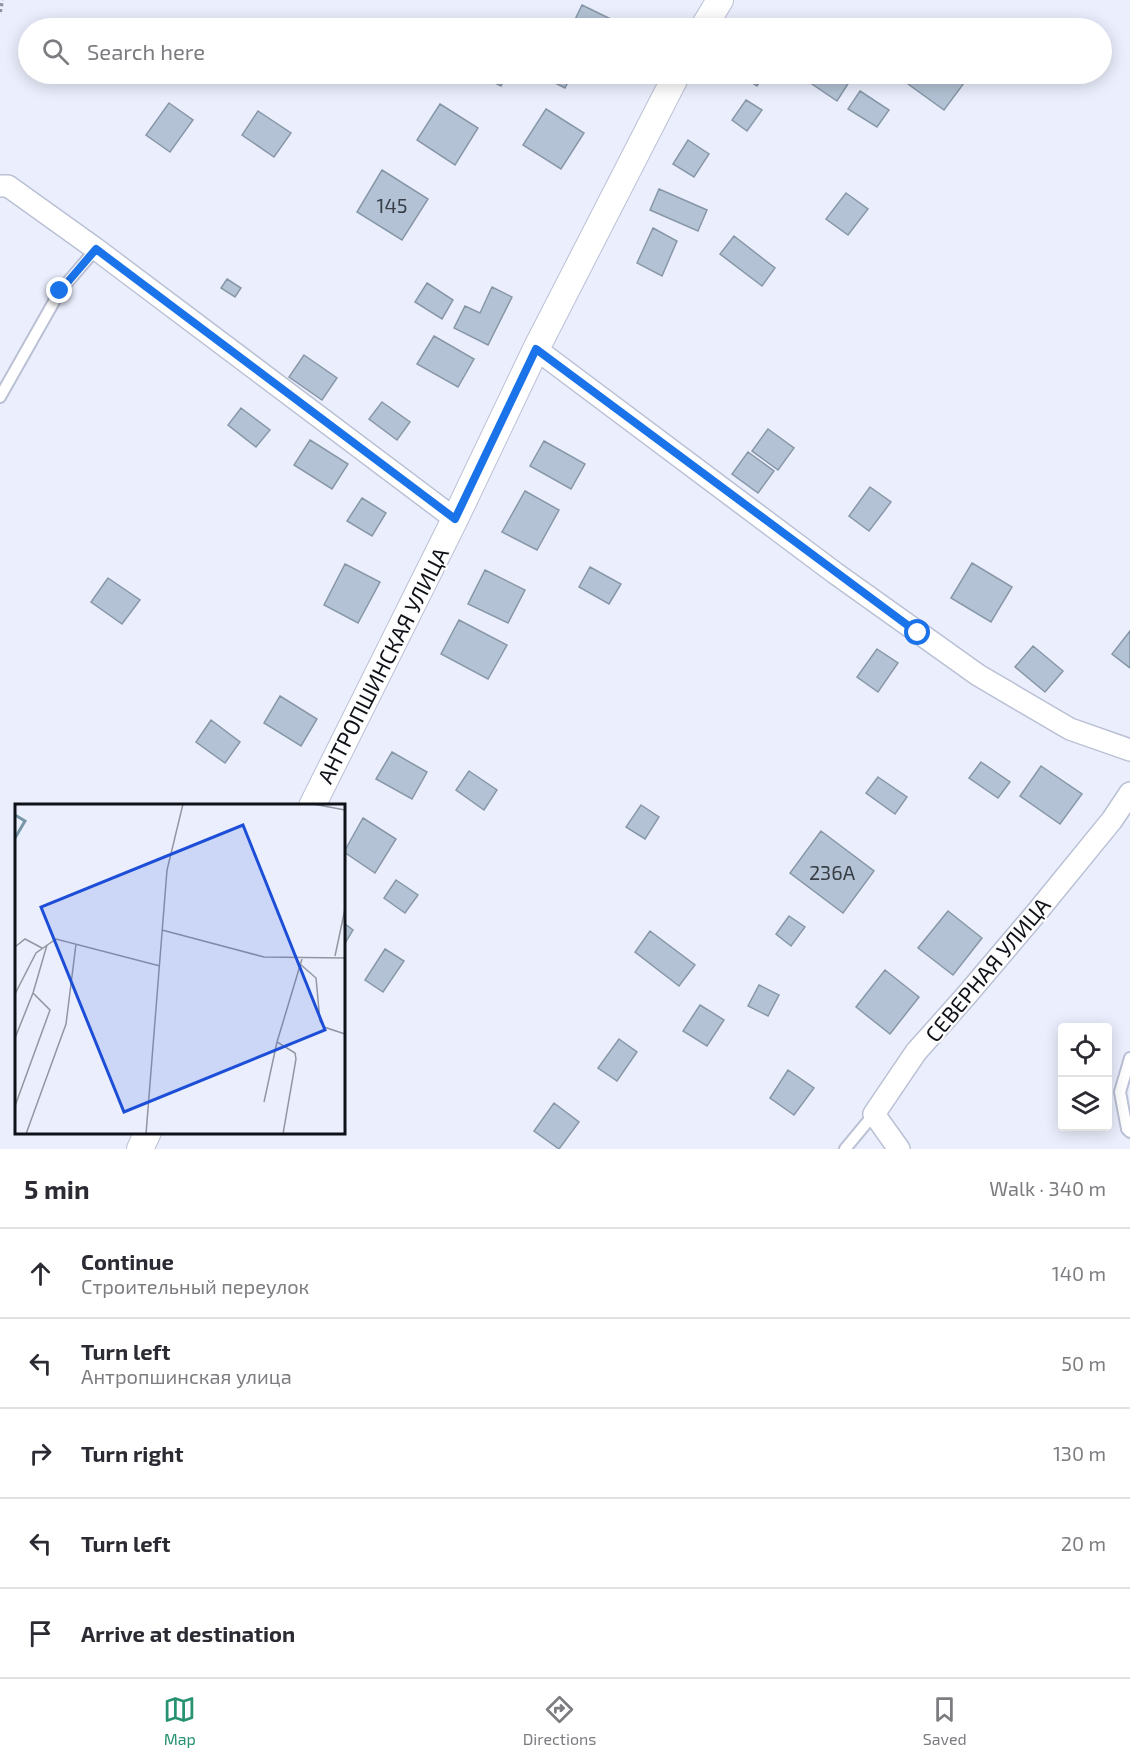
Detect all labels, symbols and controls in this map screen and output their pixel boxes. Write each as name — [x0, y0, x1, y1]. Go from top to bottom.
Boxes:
search box — [18, 18, 1112, 84]
icon: search — [39, 35, 72, 68]
text: Search here — [87, 38, 205, 64]
house number: 145 — [377, 193, 407, 217]
route end — [46, 277, 72, 303]
street label: АНТРОПШИНСКАЯ УЛИЦА — [311, 542, 453, 787]
route start — [904, 619, 930, 645]
inset map — [15, 804, 345, 1134]
house number: 236А — [809, 860, 856, 884]
street label: СЕВЕРНАЯ УЛИЦА — [919, 891, 1055, 1046]
map controls — [1058, 1023, 1112, 1131]
button: locate — [1058, 1023, 1112, 1077]
button: layers — [1058, 1077, 1112, 1131]
text: 5 min — [24, 1173, 90, 1204]
text: Walk · 340 m — [989, 1176, 1106, 1200]
text: Continue — [81, 1248, 174, 1274]
icon: ahead — [24, 1257, 57, 1290]
text: 140 m — [1052, 1261, 1106, 1285]
text: Строительный переулок — [81, 1274, 309, 1298]
text: Turn left — [81, 1338, 170, 1364]
icon: left — [24, 1347, 57, 1380]
text: 50 m — [1061, 1351, 1106, 1375]
text: Антропшинская улица — [81, 1364, 292, 1388]
icon: right — [24, 1437, 57, 1470]
text: Turn right — [81, 1440, 183, 1466]
text: 130 m — [1053, 1441, 1106, 1465]
icon: left — [24, 1527, 57, 1560]
text: Turn left — [81, 1530, 170, 1556]
text: 20 m — [1061, 1531, 1106, 1555]
icon: arrive — [24, 1617, 57, 1650]
text: Arrive at destination — [81, 1620, 295, 1646]
tab: Map — [163, 1693, 196, 1748]
tab: Directions — [523, 1693, 596, 1748]
tab: Saved — [923, 1693, 967, 1748]

